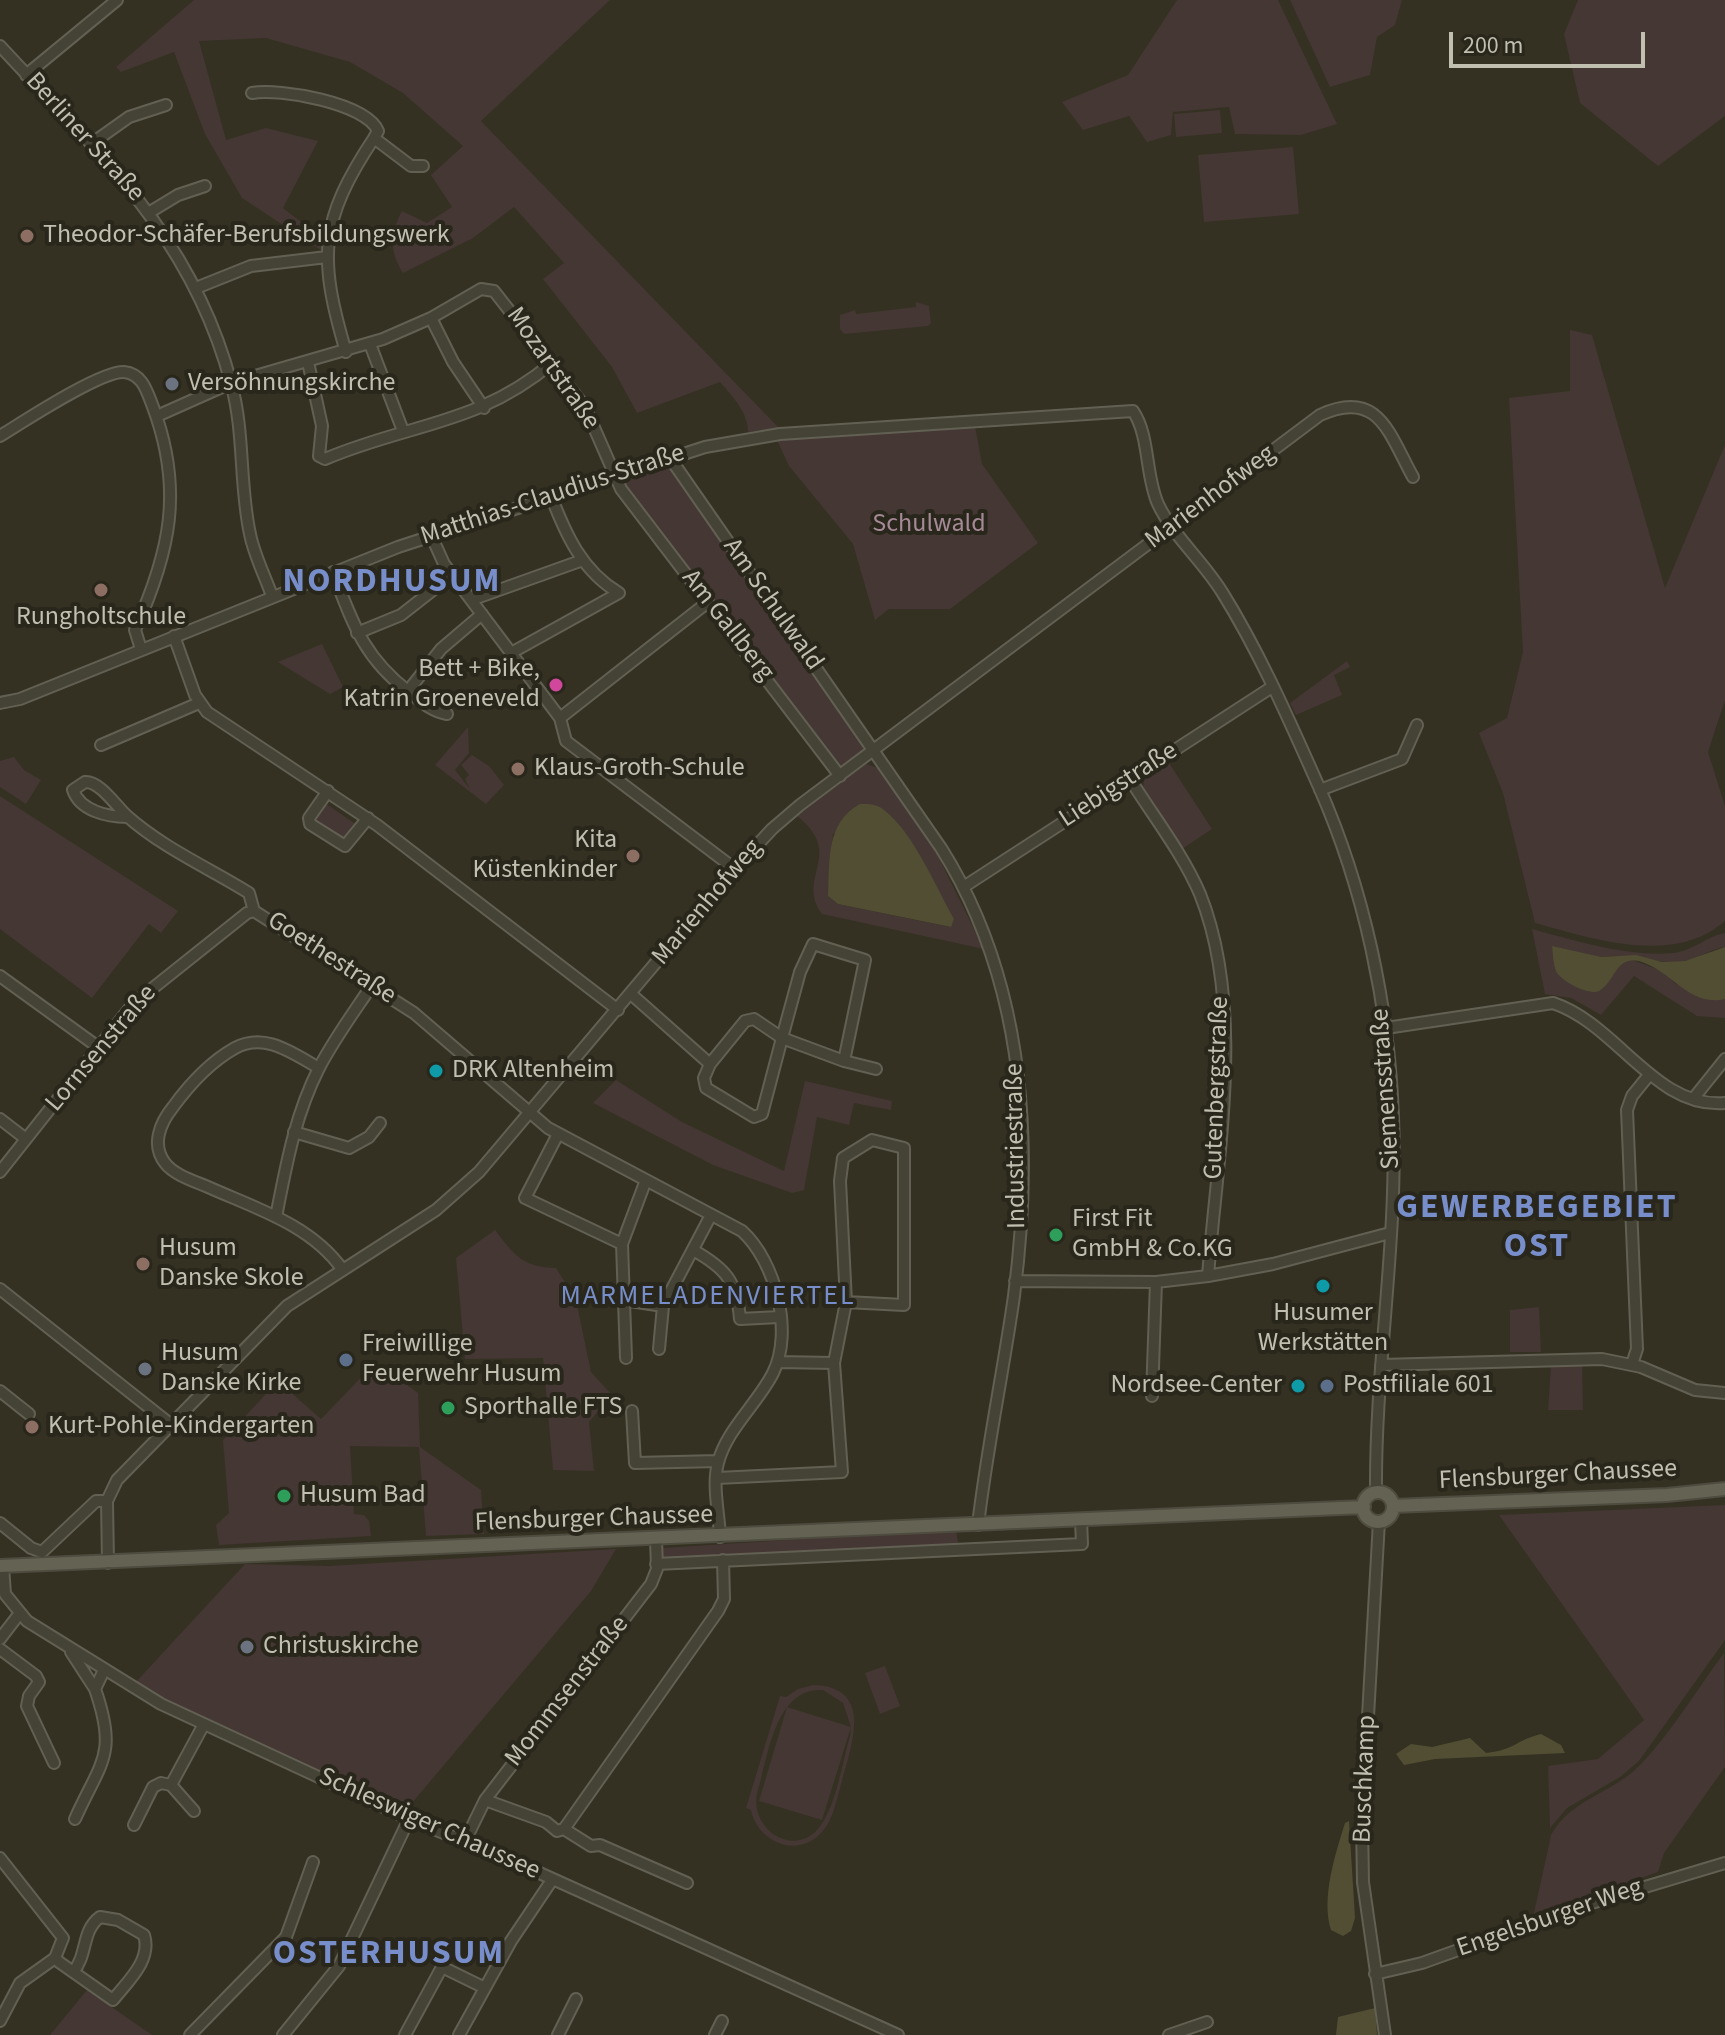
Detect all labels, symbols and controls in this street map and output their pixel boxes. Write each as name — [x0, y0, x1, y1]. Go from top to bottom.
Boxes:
scale bar — [1453, 16, 1649, 66]
text: 200 m — [1463, 28, 1523, 63]
street label: Berliner Straße — [18, 67, 150, 209]
place label: Theodor-Schäfer-Berufsbildungswerk — [43, 220, 450, 252]
marker: Theodor-Schäfer-Berufsbildungswerk — [18, 227, 36, 245]
street label: Mozartstraße — [498, 302, 606, 436]
place label: Versöhnungskirche — [188, 368, 395, 400]
marker: Versöhnungskirche — [163, 375, 181, 393]
street label: Matthias-Claudius-Straße — [417, 439, 689, 553]
street label: Marienhofweg — [1140, 439, 1282, 557]
park label: Schulwald — [872, 509, 986, 541]
street label: Am Schulwald — [715, 533, 829, 677]
district label: NORDHUSUM — [283, 564, 501, 604]
street label: Am Gallberg — [674, 564, 780, 688]
marker: Rungholtschule — [92, 581, 110, 599]
place label: Rungholtschule — [16, 602, 186, 634]
place label: Bett + Bike, Katrin Groeneveld — [344, 654, 540, 716]
marker: Bett + Bike, Katrin Groeneveld — [547, 676, 565, 694]
street label: Liebigstraße — [1054, 736, 1184, 836]
place label: Klaus-Groth-Schule — [534, 753, 745, 785]
marker: Klaus-Groth-Schule — [509, 760, 527, 778]
place label: Kita Küstenkinder — [472, 825, 617, 886]
street label: Marienhofweg — [646, 834, 770, 972]
marker: Kita Küstenkinder — [624, 847, 642, 865]
street label: Goethestraße — [261, 906, 401, 1012]
street label: Lornsenstraße — [40, 979, 164, 1119]
street label: Gutenbergstraße — [1199, 996, 1237, 1180]
street label: Siemensstraße — [1366, 1007, 1408, 1171]
place label: DRK Altenheim — [452, 1055, 614, 1087]
marker: DRK Altenheim — [427, 1062, 445, 1080]
street label: Industriestraße — [1000, 1063, 1034, 1229]
district label: GEWERBEGEBIET OST — [1396, 1190, 1678, 1270]
place label: First Fit GmbH & Co.KG — [1072, 1204, 1233, 1266]
marker: First Fit GmbH & Co.KG — [1047, 1226, 1065, 1244]
place label: Husum Danske Skole — [159, 1233, 304, 1294]
marker: Husum Danske Skole — [134, 1255, 152, 1273]
marker: Husumer Werkstätten — [1314, 1277, 1332, 1295]
district label: MARMELADENVIERTEL — [560, 1281, 856, 1315]
place label: Husumer Werkstätten — [1258, 1298, 1388, 1360]
place label: Freiwillige Feuerwehr Husum — [362, 1329, 561, 1390]
place label: Husum Danske Kirke — [161, 1338, 301, 1400]
marker: Freiwillige Feuerwehr Husum — [337, 1351, 355, 1369]
marker: Husum Danske Kirke — [136, 1360, 154, 1378]
place label: Nordsee-Center — [1111, 1370, 1282, 1402]
place label: Postfiliale 601 — [1343, 1370, 1494, 1402]
marker: Nordsee-Center — [1289, 1377, 1307, 1395]
marker: Postfiliale 601 — [1318, 1377, 1336, 1395]
place label: Sporthalle FTS — [464, 1392, 622, 1424]
marker: Sporthalle FTS — [439, 1399, 457, 1417]
place label: Kurt-Pohle-Kindergarten — [48, 1411, 314, 1443]
marker: Kurt-Pohle-Kindergarten — [23, 1418, 41, 1436]
street label: Flensburger Chaussee — [1438, 1454, 1678, 1498]
place label: Husum Bad — [300, 1480, 426, 1512]
marker: Husum Bad — [275, 1487, 293, 1505]
street label: Flensburger Chaussee — [474, 1500, 714, 1540]
street label: Mommsenstraße — [499, 1610, 637, 1774]
place label: Christuskirche — [263, 1631, 419, 1663]
marker: Christuskirche — [238, 1638, 256, 1656]
street label: Buschkamp — [1348, 1714, 1384, 1844]
street label: Schleswiger Chaussee — [313, 1762, 545, 1888]
street label: Engelsburger Weg — [1453, 1873, 1647, 1965]
district label: OSTERHUSUM — [273, 1936, 505, 1976]

